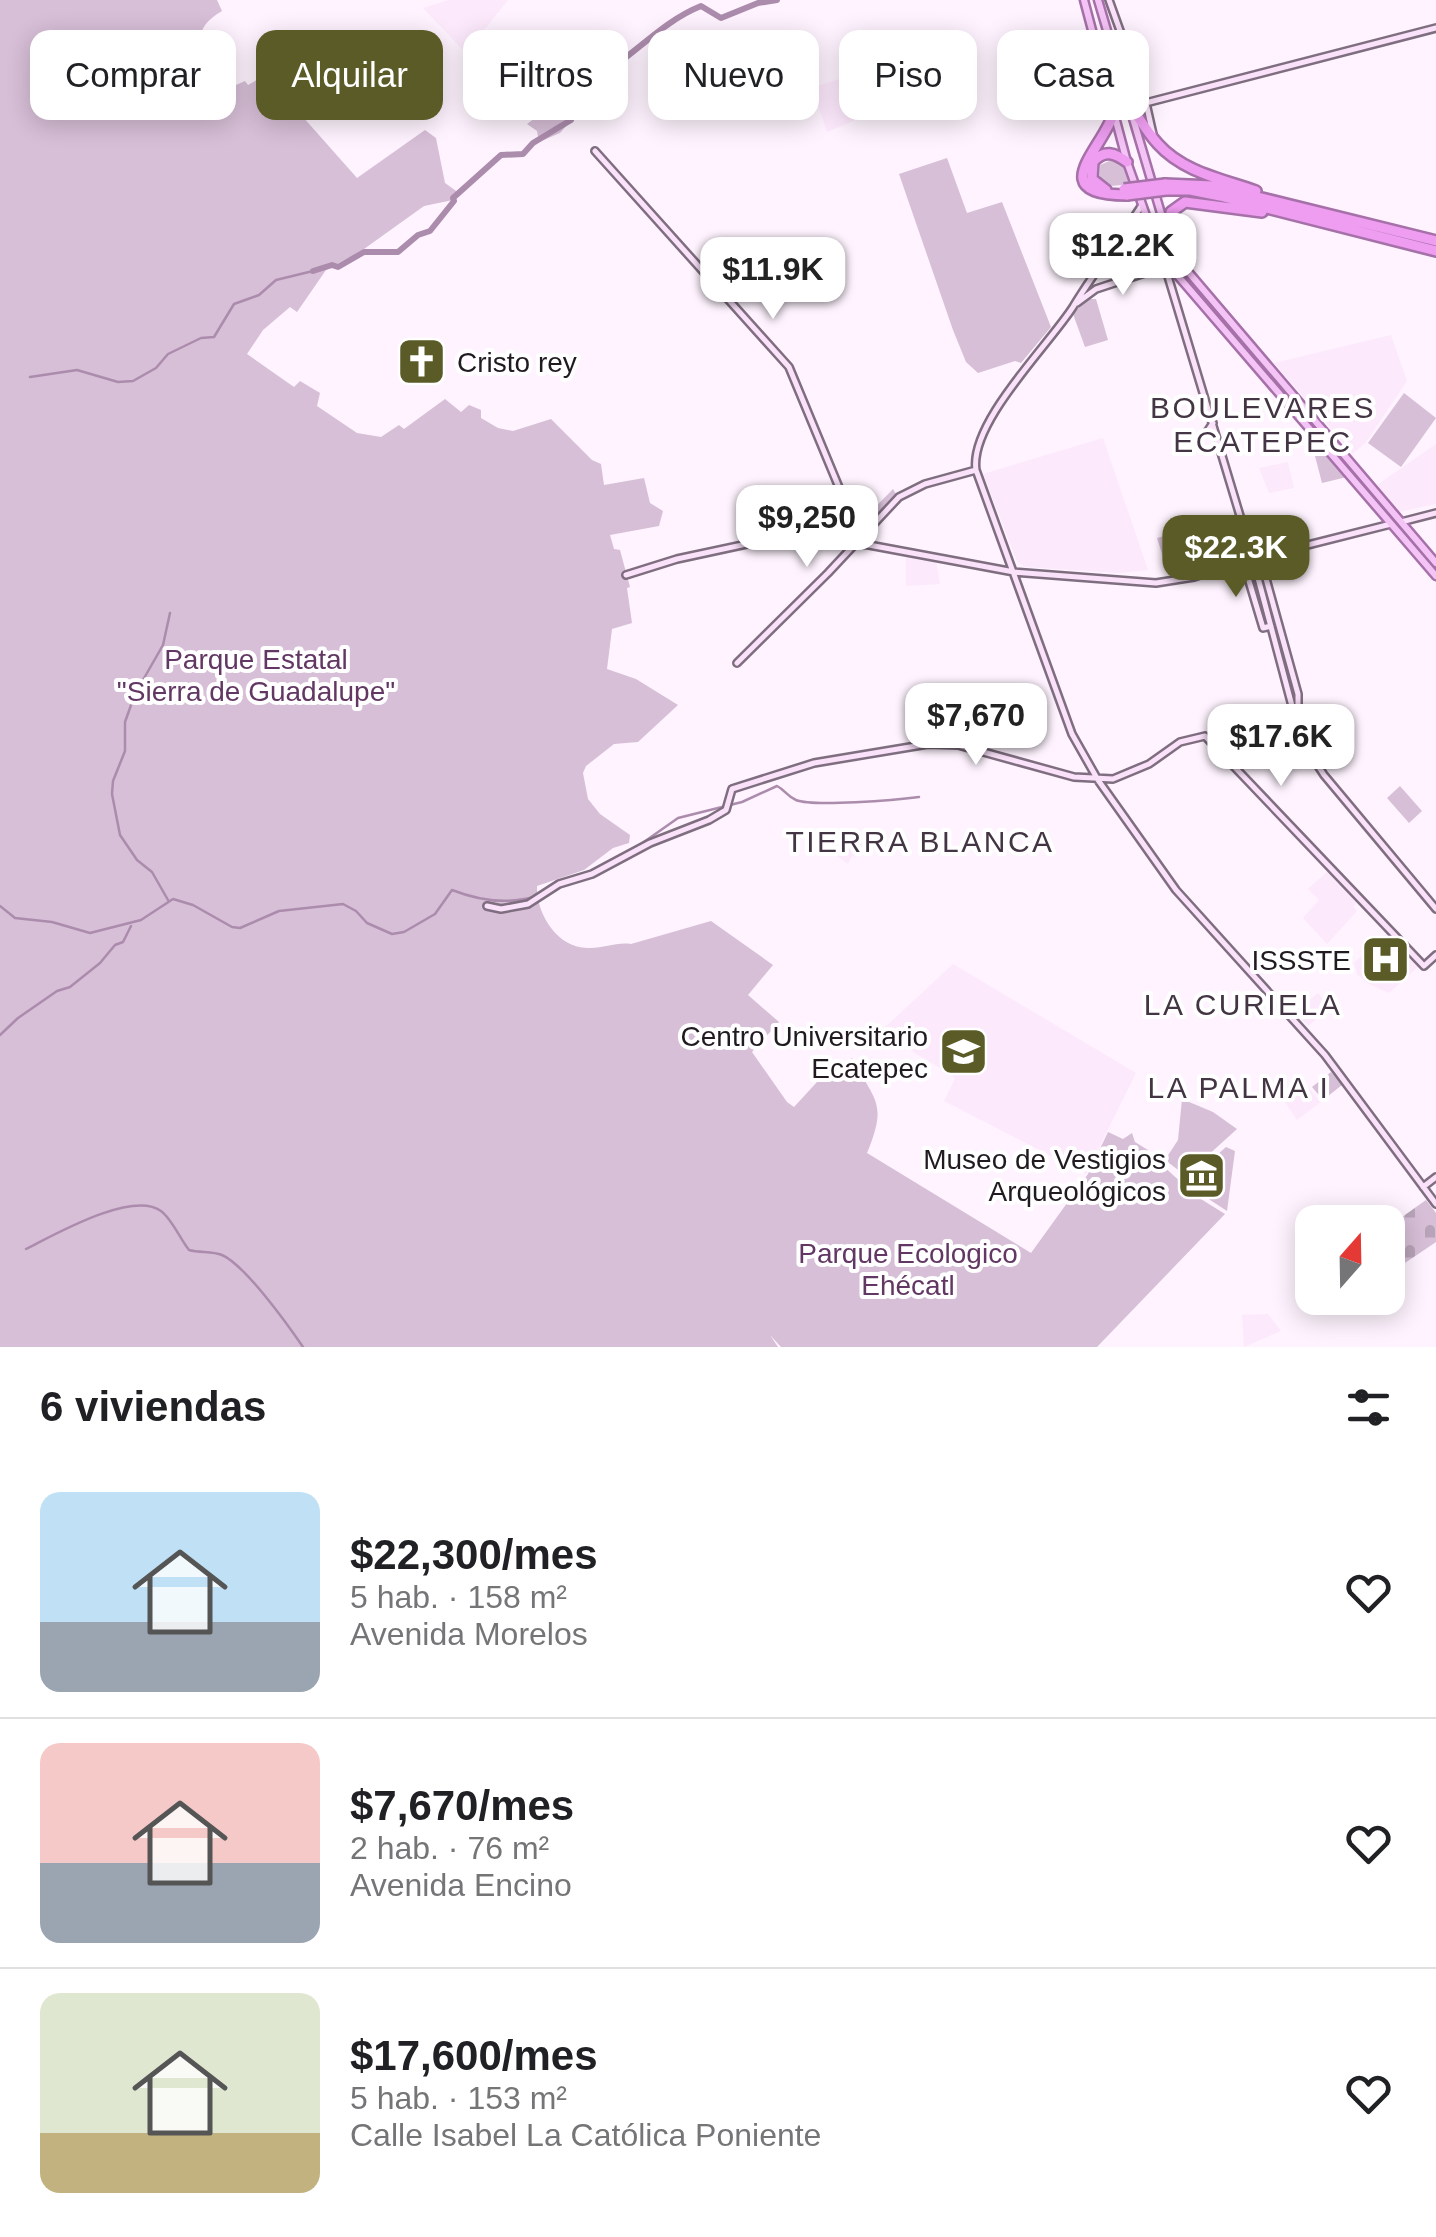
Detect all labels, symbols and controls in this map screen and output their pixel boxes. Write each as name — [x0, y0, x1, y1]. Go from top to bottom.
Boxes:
chip: Comprar — [30, 30, 236, 120]
chip: Alquilar — [256, 30, 443, 120]
chip: Filtros — [463, 30, 628, 120]
chip: Nuevo — [648, 30, 819, 120]
chip: Piso — [839, 30, 977, 120]
chip: Casa — [997, 30, 1149, 120]
pin: $12.2K — [1042, 213, 1204, 298]
text: $12.2K — [1071, 227, 1175, 263]
pin: $11.9K — [692, 237, 854, 322]
text: $11.9K — [722, 251, 824, 287]
church icon: Cristo rey — [396, 336, 448, 388]
place label: Cristo rey — [457, 347, 577, 378]
district label: BOULEVARES ECATEPEC — [1150, 391, 1376, 458]
pin: $9,250 — [726, 485, 888, 570]
text: $9,250 — [758, 499, 856, 535]
pin: $22.3K — [1155, 515, 1317, 600]
text: $22.3K — [1184, 529, 1288, 565]
park label: Parque Estatal "Sierra de Guadalupe" — [117, 644, 395, 707]
pin: $7,670 — [895, 683, 1057, 768]
text: $7,670 — [927, 697, 1025, 733]
pin: $17.6K — [1200, 704, 1362, 789]
text: $17.6K — [1229, 718, 1333, 754]
district label: TIERRA BLANCA — [785, 825, 1055, 858]
hospital icon: ISSSTE — [1360, 934, 1412, 986]
place label: ISSSTE — [1251, 945, 1351, 976]
district label: LA CURIELA — [1144, 988, 1342, 1021]
place label: Centro Universitario Ecatepec — [681, 1021, 928, 1084]
school or university icon: Centro Universitario Ecatepec — [937, 1026, 989, 1078]
district label: LA PALMA I — [1148, 1071, 1330, 1104]
place label: Museo de Vestigios Arqueológicos — [923, 1144, 1166, 1207]
museum icon: Museo de Vestigios Arqueológicos — [1175, 1149, 1227, 1201]
north arrow — [1295, 1205, 1405, 1315]
map controls — [1295, 1205, 1405, 1315]
park label: Parque Ecologico Ehécatl — [798, 1238, 1018, 1301]
icon: filters — [1341, 1380, 1396, 1435]
text: 6 viviendas — [40, 1383, 266, 1430]
text: $22,300/mes — [350, 1531, 598, 1578]
icon: home — [120, 1532, 240, 1652]
icon: heart — [1341, 1565, 1396, 1620]
text: 5 hab. · 158 m² — [350, 1579, 567, 1615]
text: Avenida Morelos — [350, 1616, 588, 1652]
text: $7,670/mes — [350, 1782, 574, 1829]
icon: home — [120, 1783, 240, 1903]
icon: heart — [1341, 1816, 1396, 1871]
text: 2 hab. · 76 m² — [350, 1830, 549, 1866]
text: Avenida Encino — [350, 1867, 572, 1903]
text: $17,600/mes — [350, 2032, 598, 2079]
icon: home — [120, 2033, 240, 2153]
icon: heart — [1341, 2066, 1396, 2121]
text: 5 hab. · 153 m² — [350, 2080, 567, 2116]
text: Calle Isabel La Católica Poniente — [350, 2117, 821, 2153]

